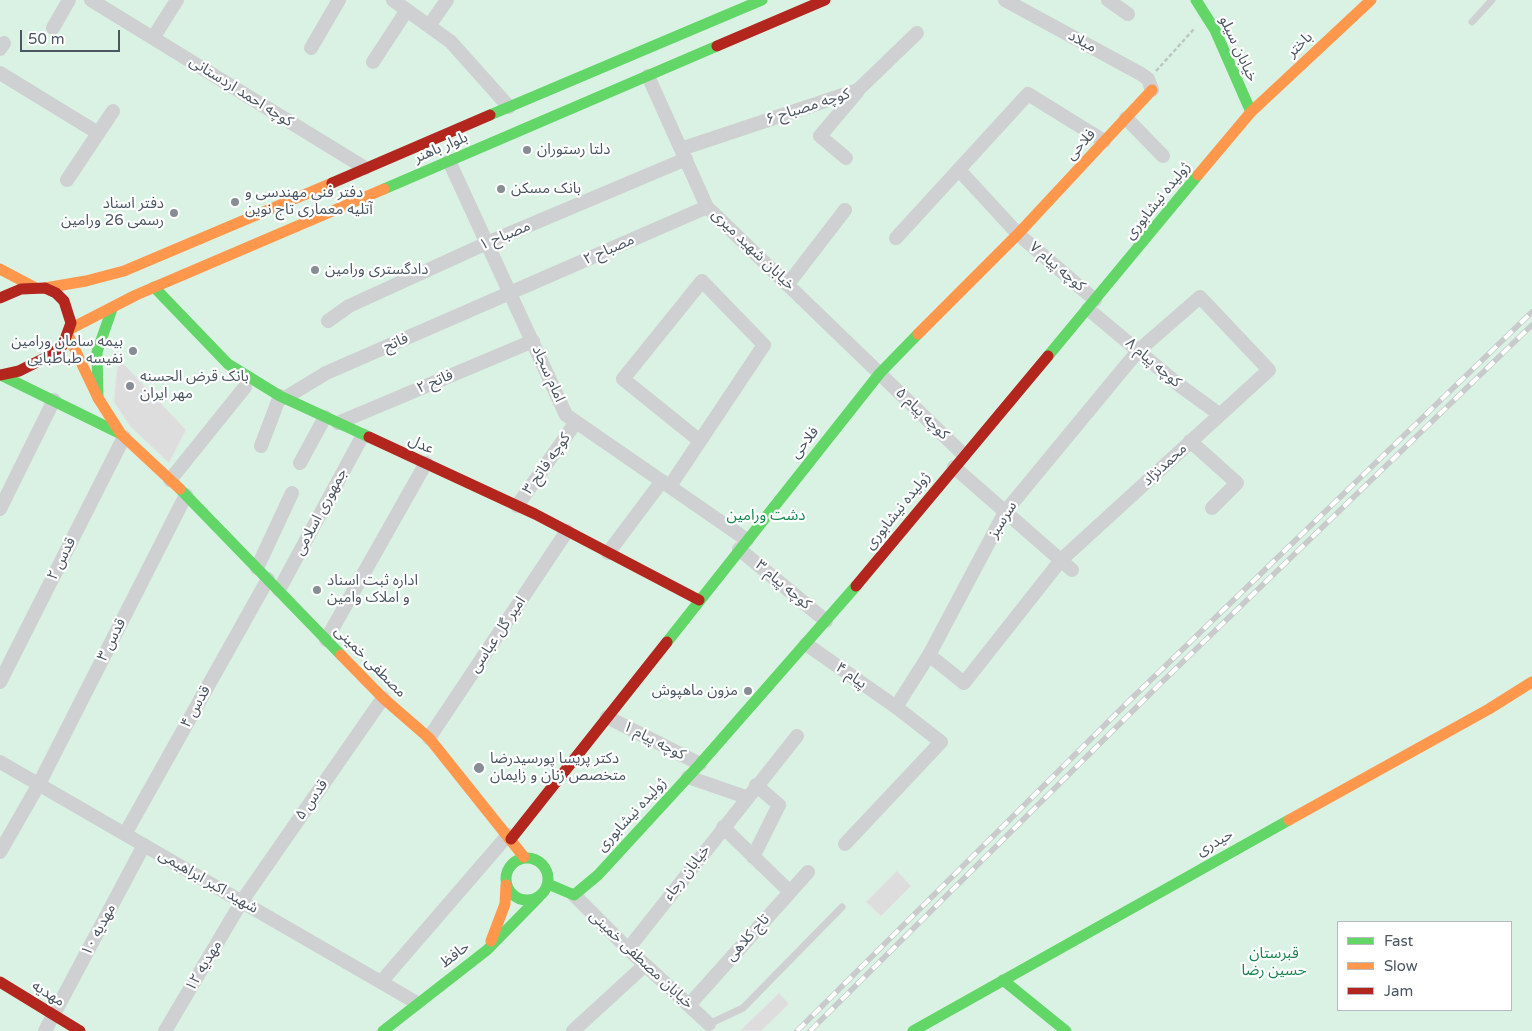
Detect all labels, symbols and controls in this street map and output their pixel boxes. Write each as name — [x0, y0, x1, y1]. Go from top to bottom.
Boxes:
street label: خیابان سیلو — [1215, 13, 1261, 85]
scale bar — [22, 20, 122, 52]
street label: میلاد — [1065, 27, 1099, 57]
street label: باختر — [1283, 29, 1317, 61]
text: 50 m — [28, 30, 65, 48]
street label: کوچه احمد اردستانی — [186, 53, 296, 131]
street label: کوچه مصباح ۶ — [764, 85, 852, 129]
street label: فلاحی — [1062, 126, 1100, 164]
street label: بلوار باهنر — [411, 129, 471, 167]
place label: دلتا رستوران — [537, 141, 610, 159]
marker: دلتا رستوران — [521, 144, 533, 156]
street label: ژولیده نیشابوری — [1121, 159, 1195, 243]
place label: بانک مسکن — [511, 180, 581, 198]
marker: بانک مسکن — [495, 183, 507, 195]
place label: دفتر فنی مهندسی و آتلیه معماری تاج نوین — [245, 184, 373, 219]
place label: دفتر اسناد رسمی 26 ورامین — [61, 195, 164, 230]
marker: دفتر فنی مهندسی و آتلیه معماری تاج نوین — [229, 196, 241, 208]
street label: خیابان شهید میری — [708, 206, 798, 294]
marker: دفتر اسناد رسمی 26 ورامین — [168, 207, 180, 219]
street label: مصباح ۱ — [477, 217, 533, 255]
street label: مصباح ۲ — [581, 231, 637, 269]
street label: کوچه پیام ۷ — [1025, 238, 1089, 296]
place label: دادگستری ورامین — [325, 261, 428, 279]
marker: دادگستری ورامین — [309, 264, 321, 276]
street label: فاتح — [381, 330, 411, 356]
place label: بیمه سامان ورامین نفیسه طباطبایی — [11, 333, 123, 368]
street label: کوچه پیام ۸ — [1121, 334, 1185, 392]
street label: امام سجاد — [528, 343, 568, 405]
marker: بیمه سامان ورامین نفیسه طباطبایی — [127, 345, 139, 357]
street label: فاتح ۲ — [414, 366, 456, 398]
place label: بانک قرض الحسنه مهر ایران — [140, 368, 249, 403]
marker: بانک قرض الحسنه مهر ایران — [124, 380, 136, 392]
street label: کوچه پیام ۵ — [891, 384, 953, 444]
street label: فلاحی — [787, 424, 823, 462]
street label: کوچه فاتح ۳ — [519, 430, 575, 498]
street label: عدل — [405, 431, 437, 459]
street label: محمدنژاد — [1139, 440, 1191, 490]
street label: جمهوری اسلامی — [290, 465, 352, 559]
street label: ژولیده نیشابوری — [861, 469, 935, 553]
street label: سرسبز — [985, 498, 1021, 542]
park label: دشت ورامین — [726, 507, 806, 525]
street label: قدس ۲ — [44, 535, 80, 583]
street label: کوچه پیام ۳ — [751, 556, 815, 614]
place label: اداره ثبت اسناد و املاک وامین — [327, 572, 418, 607]
marker: اداره ثبت اسناد و املاک وامین — [311, 584, 323, 596]
street label: امیر گل عباسی — [466, 594, 530, 676]
street label: قدس ۳ — [94, 616, 130, 664]
street label: مصطفی خمینی — [330, 622, 410, 702]
street label: پیام ۴ — [832, 659, 870, 693]
place label: مزون ماهپوش — [652, 682, 738, 700]
street label: قدس ۴ — [177, 683, 215, 731]
marker: مزون ماهپوش — [742, 685, 754, 697]
street label: کوچه پیام ۱ — [620, 718, 688, 764]
place label: دکتر پریسا پورسیدرضا متخصص زنان و زایمان — [490, 750, 626, 785]
marker: دکتر پریسا پورسیدرضا متخصص زنان و زایمان — [472, 761, 486, 775]
street label: ژولیده نیشابوری — [593, 774, 671, 856]
street label: قدس ۵ — [292, 776, 332, 824]
street label: حیدری — [1193, 826, 1237, 860]
street label: خیابان رجاء — [660, 842, 714, 904]
street label: شهید اکبر ابراهیمی — [155, 846, 261, 918]
street label: مهدیه ۱۰ — [78, 901, 120, 959]
street label: خیابان مصطفی خمینی — [585, 907, 697, 1013]
street label: تاج کلاهی — [722, 911, 774, 965]
legend — [1337, 921, 1512, 1011]
text: Fast — [1384, 932, 1413, 950]
street label: مهدیه ۱۲ — [182, 937, 226, 995]
street label: حافظ — [437, 938, 473, 972]
park label: قبرستان حسین رضا — [1242, 945, 1306, 980]
text: Slow — [1384, 957, 1418, 975]
street label: مهدیه — [28, 977, 68, 1011]
text: Jam — [1384, 982, 1413, 1000]

